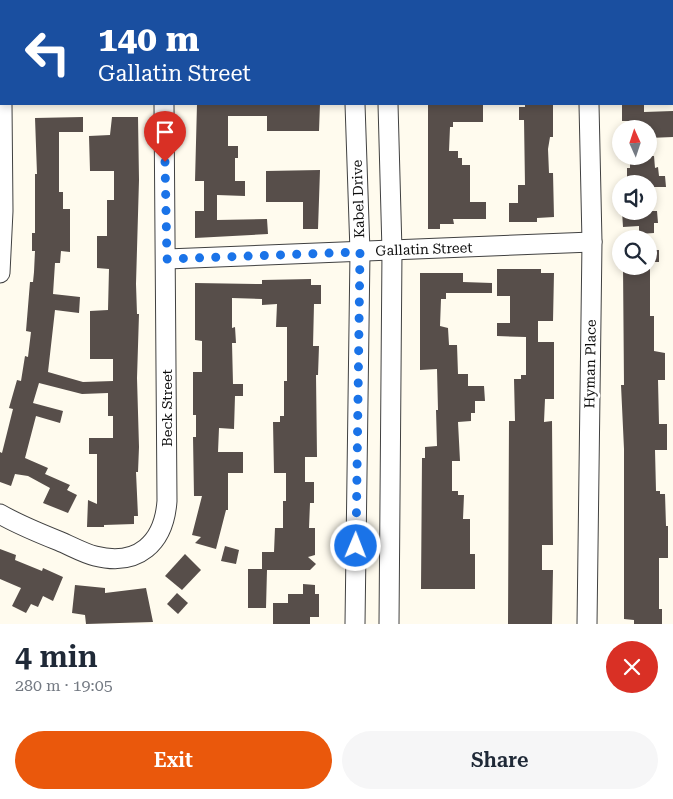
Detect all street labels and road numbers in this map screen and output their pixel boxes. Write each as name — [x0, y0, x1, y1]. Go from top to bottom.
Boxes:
street label: Kabel Drive — [349, 159, 367, 239]
street label: Gallatin Street — [375, 239, 473, 259]
street label: Hyman Place — [581, 319, 599, 409]
street label: Beck Street — [159, 369, 175, 447]

